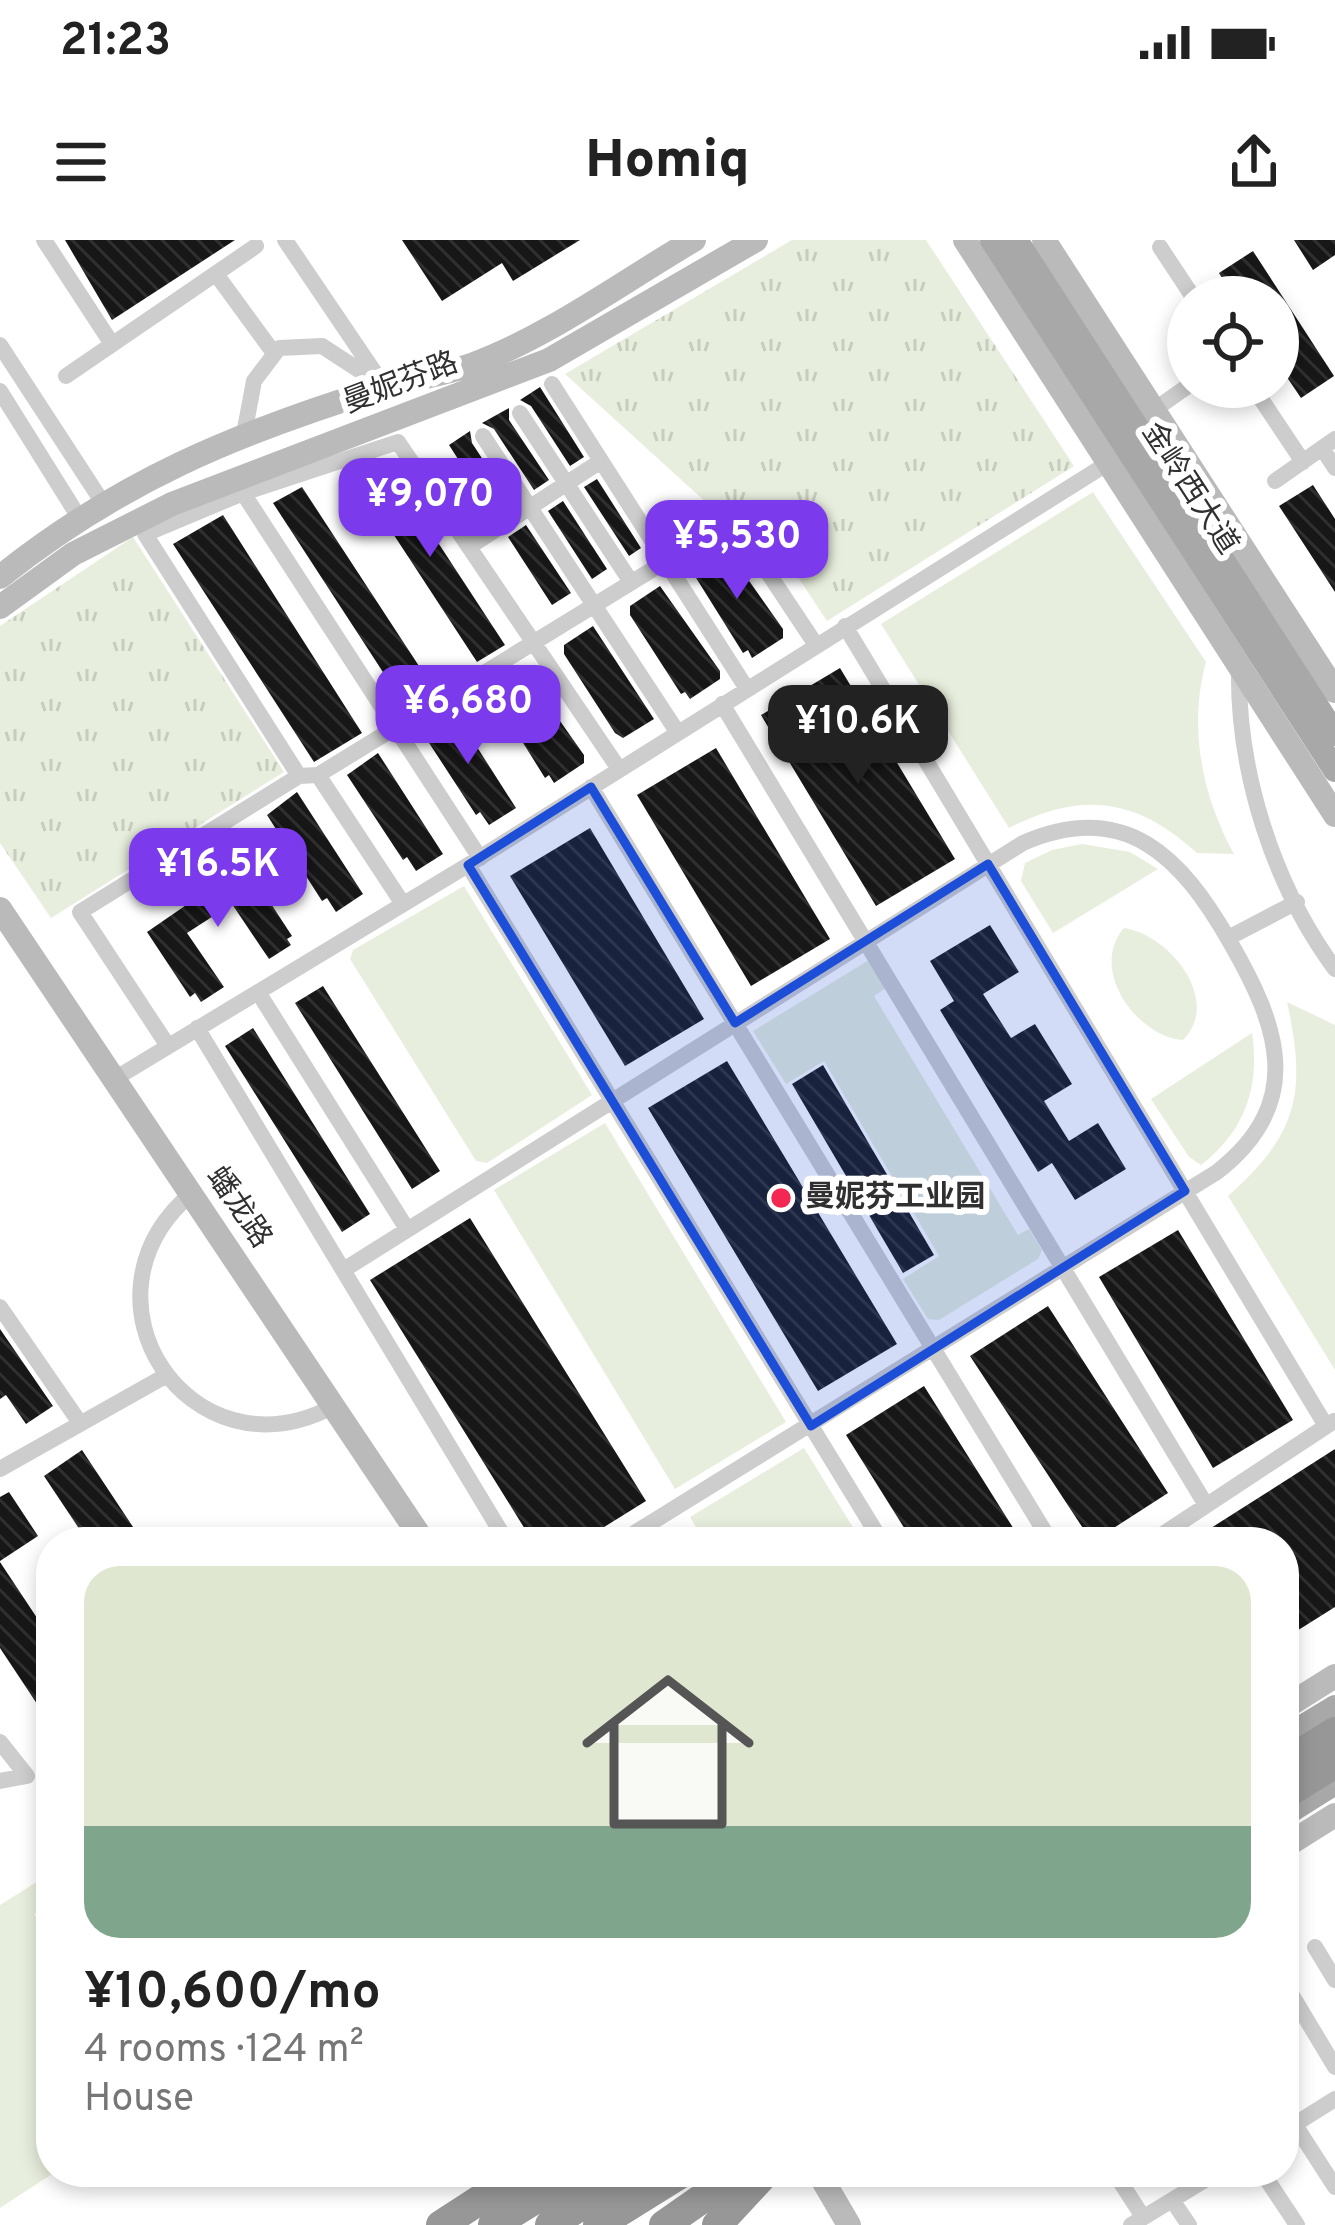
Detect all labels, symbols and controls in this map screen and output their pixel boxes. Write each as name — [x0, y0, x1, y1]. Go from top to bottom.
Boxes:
text: 21:23 — [60, 14, 171, 71]
text: Homiq — [585, 128, 750, 197]
icon: menu — [48, 129, 114, 195]
icon: share — [1221, 129, 1287, 195]
map controls — [1167, 276, 1299, 408]
button: locate — [1167, 276, 1299, 408]
street label: 曼妮芬路 — [338, 345, 464, 423]
street label: 金岭西大道 — [1133, 416, 1245, 562]
pin: ¥9,070 — [332, 458, 528, 560]
text: ¥9,070 — [366, 472, 494, 521]
pin: ¥5,530 — [639, 500, 835, 602]
text: ¥5,530 — [672, 514, 802, 563]
pin: ¥6,680 — [370, 665, 566, 767]
text: ¥6,680 — [403, 679, 533, 728]
pin: ¥10.6K — [760, 685, 956, 787]
text: ¥10.6K — [795, 699, 921, 748]
pin: ¥16.5K — [120, 828, 316, 930]
text: ¥16.5K — [156, 842, 280, 891]
street label: 蟠龙路 — [197, 1160, 279, 1256]
place label: 曼妮芬工业园 — [805, 1180, 985, 1217]
marker: 曼妮芬工业园 — [768, 1185, 794, 1211]
icon: home — [560, 1644, 776, 1860]
text: ¥10,600/mo — [84, 1962, 381, 2027]
text: 4 rooms · 124 m² — [84, 2027, 364, 2076]
text: House — [84, 2076, 194, 2125]

